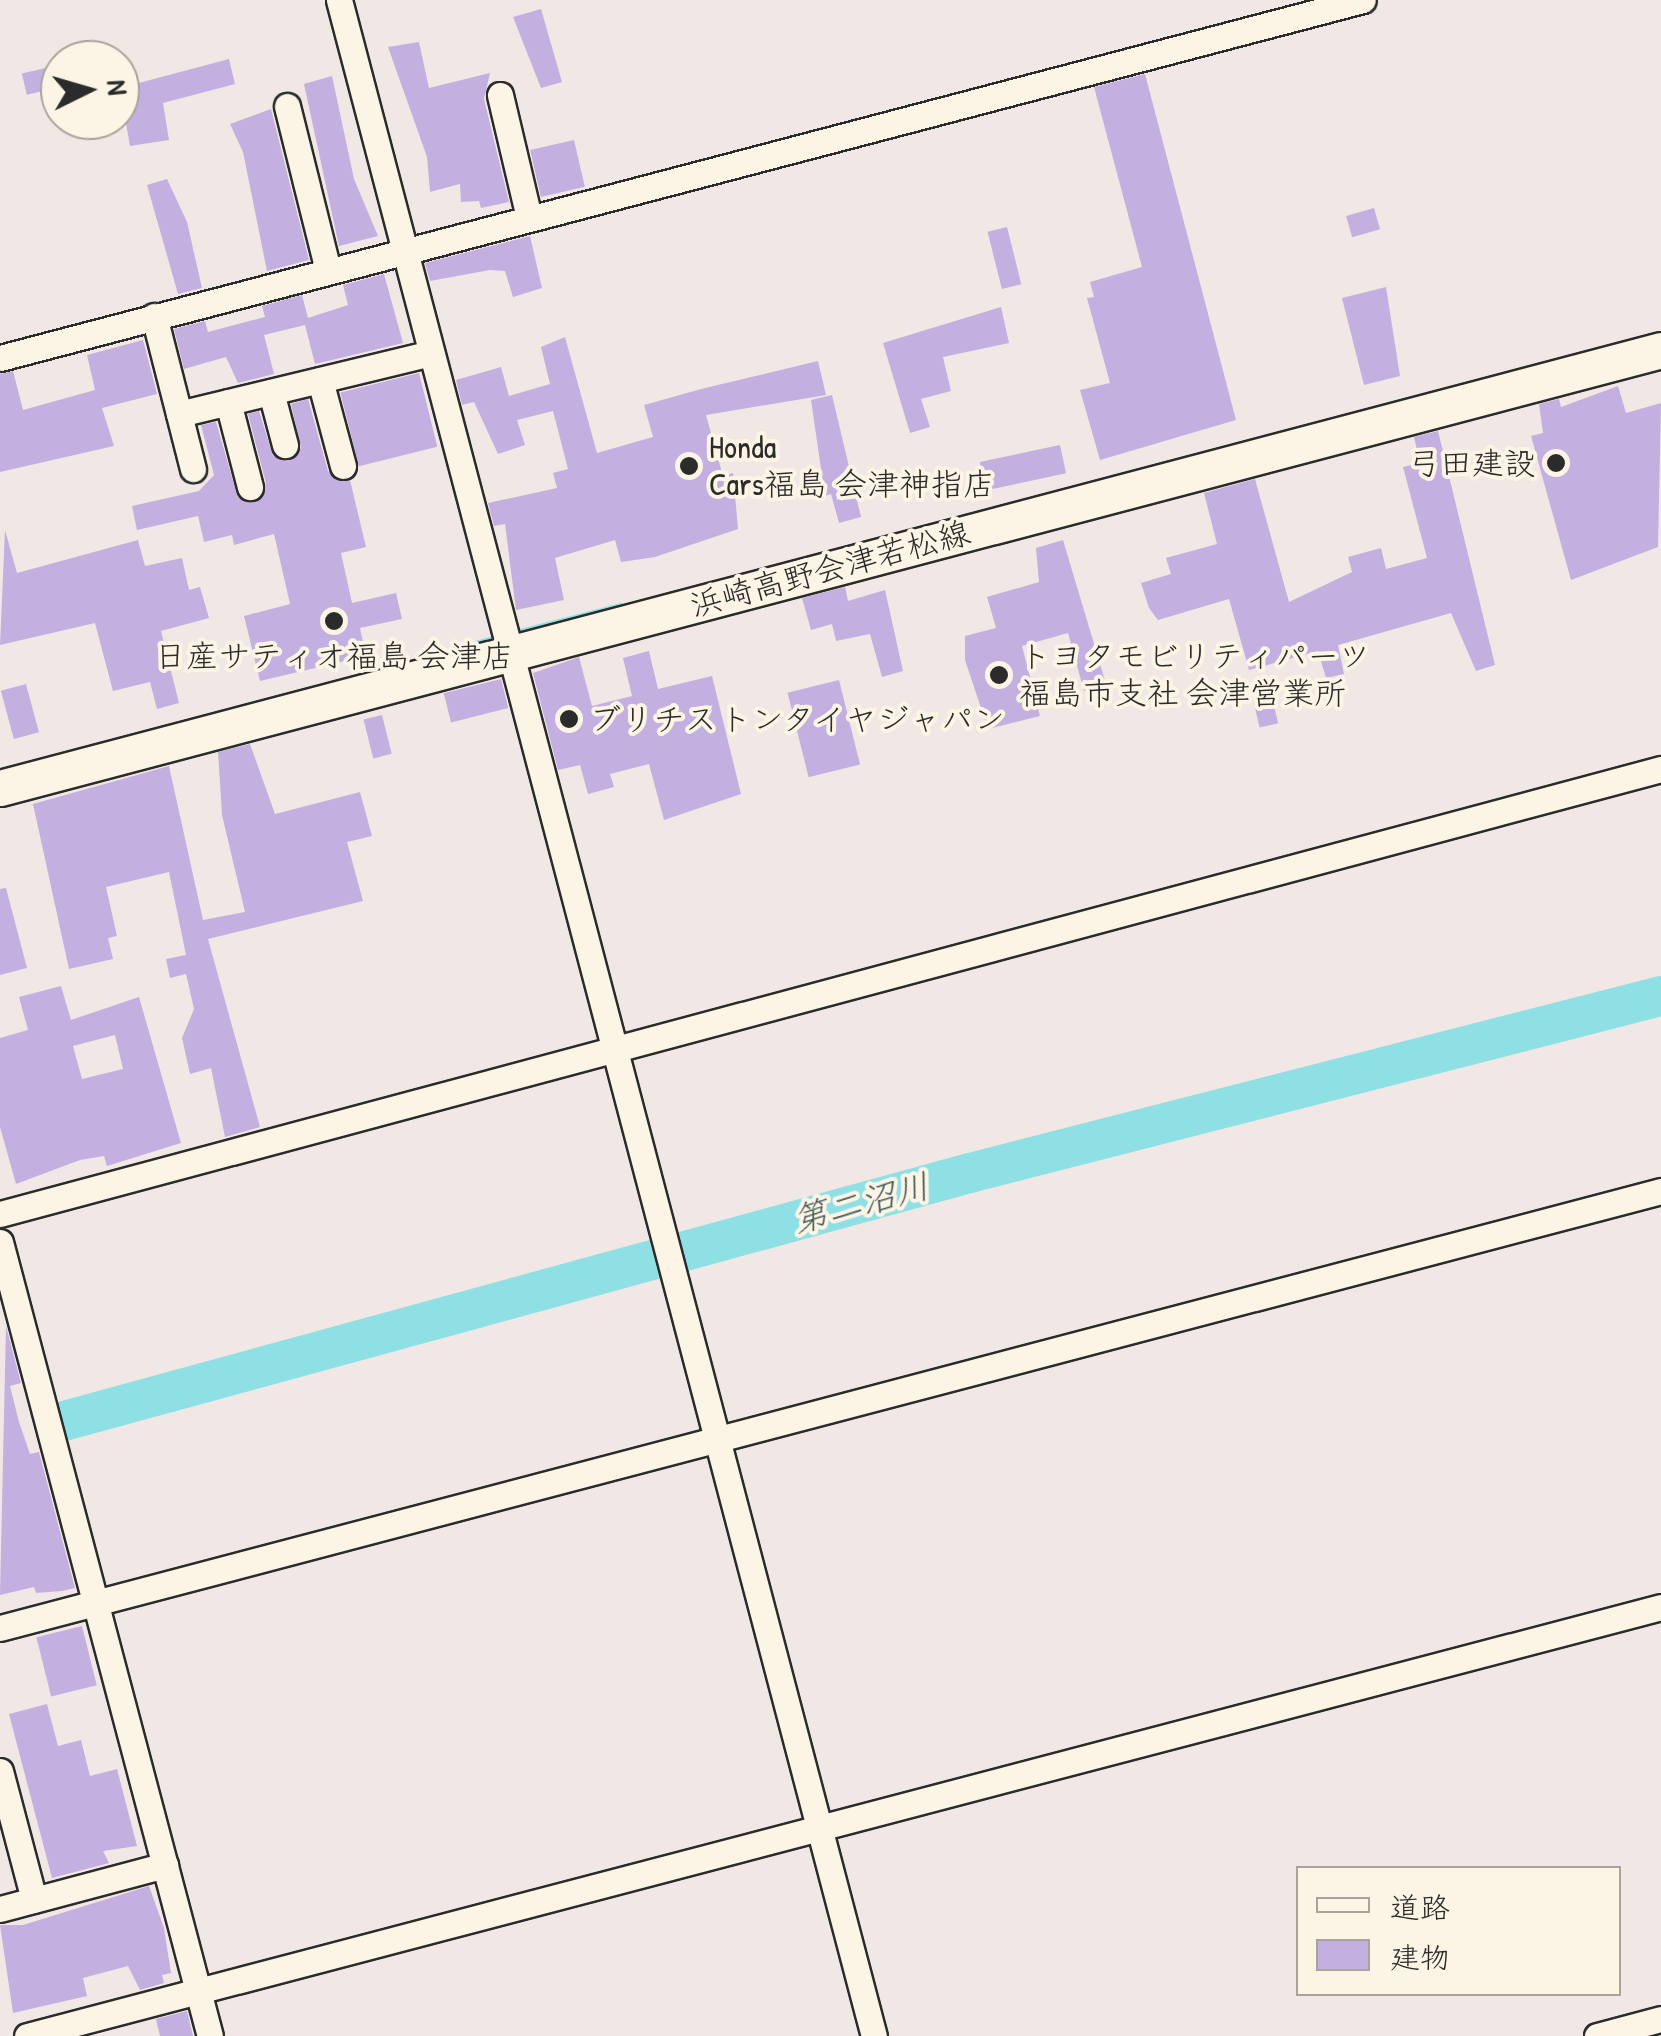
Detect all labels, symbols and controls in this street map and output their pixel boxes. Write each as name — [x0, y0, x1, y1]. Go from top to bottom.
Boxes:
north arrow — [40, 40, 140, 140]
text: N — [98, 78, 137, 97]
place label: Honda Cars福島 会津神指店 — [709, 429, 995, 504]
place label: 弓田建設 — [1408, 444, 1536, 482]
marker: 弓田建設 — [1545, 452, 1567, 474]
marker: Honda Cars福島 会津神指店 — [678, 455, 700, 477]
street label: 浜崎高野会津若松線 — [686, 513, 974, 625]
marker: 日産サティオ福島 会津店 — [323, 610, 345, 632]
place label: 日産サティオ福島 会津店 — [154, 637, 514, 675]
place label: トヨタモビリティパーツ 福島市支社 会津営業所 — [1019, 638, 1371, 713]
marker: トヨタモビリティパーツ 福島市支社 会津営業所 — [988, 664, 1010, 686]
place label: ブリチストンタイヤジャパン — [589, 700, 1005, 738]
marker: ブリチストンタイヤジャパン — [558, 708, 580, 730]
water label: 第二沼川 — [788, 1165, 934, 1241]
legend — [1296, 1866, 1621, 1996]
text: 道路 — [1390, 1887, 1450, 1927]
text: 建物 — [1390, 1937, 1450, 1977]

